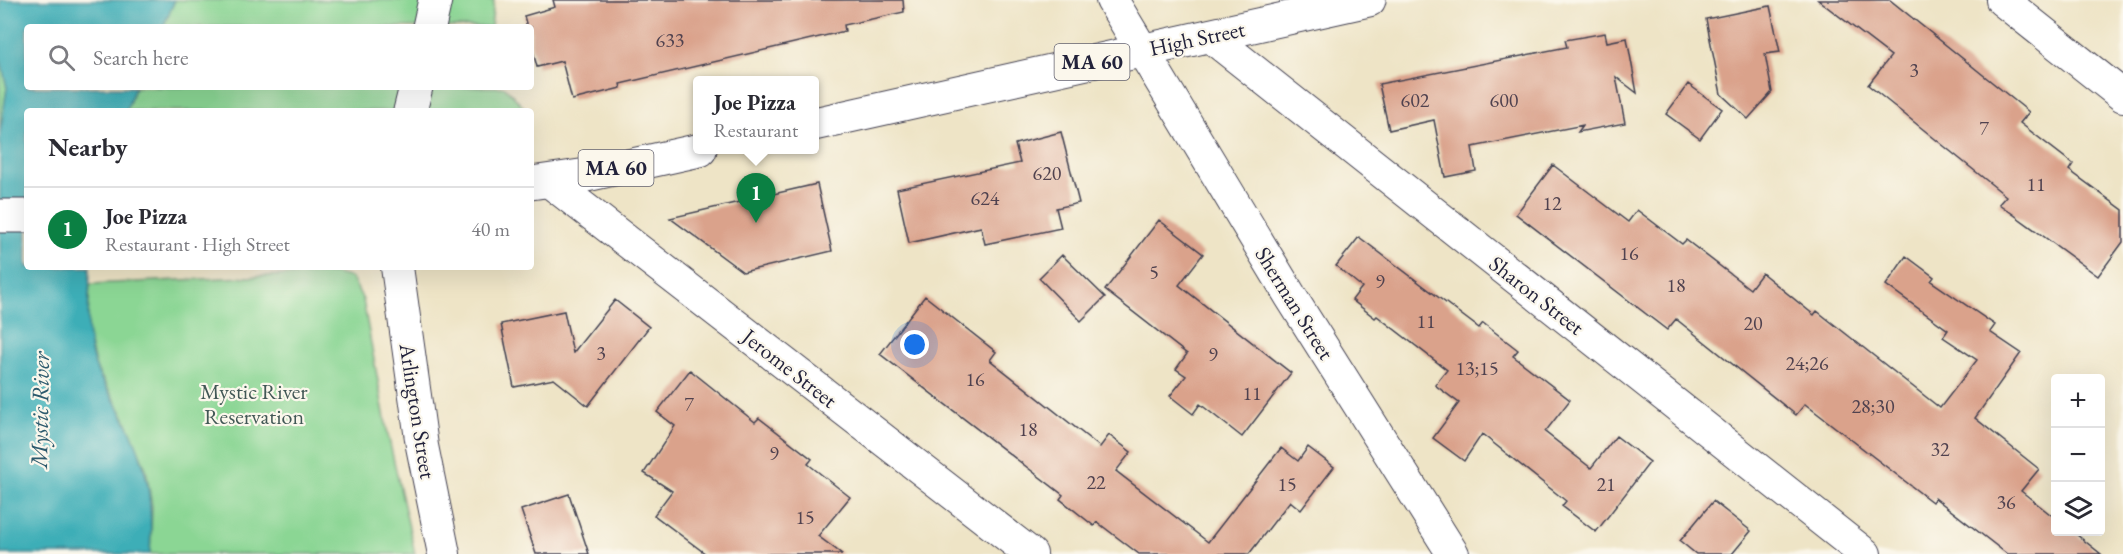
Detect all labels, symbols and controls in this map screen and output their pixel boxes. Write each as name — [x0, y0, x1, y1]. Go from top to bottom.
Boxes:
street label: High Street — [1147, 14, 1248, 63]
search box — [24, 24, 534, 90]
house number: 633 — [656, 27, 684, 53]
icon: search — [45, 41, 78, 74]
text: Search here — [93, 43, 188, 72]
road number: MA 60 — [1054, 44, 1130, 80]
house number: 3 — [1909, 57, 1919, 83]
popup — [693, 76, 819, 154]
house number: 602 — [1401, 87, 1430, 113]
house number: 600 — [1490, 87, 1519, 113]
text: Joe Pizza — [714, 88, 796, 117]
house number: 7 — [1979, 115, 1989, 141]
text: Restaurant — [714, 117, 798, 143]
text: Nearby — [48, 130, 128, 164]
road number: MA 60 — [578, 150, 654, 186]
house number: 620 — [1033, 160, 1062, 186]
house number: 11 — [2026, 171, 2046, 197]
pin: 1 — [736, 174, 776, 223]
house number: 624 — [971, 185, 1000, 211]
house number: 12 — [1542, 190, 1562, 216]
text: Joe Pizza — [105, 202, 187, 231]
text: 1 — [62, 216, 73, 242]
text: 40 m — [471, 216, 510, 242]
text: Restaurant · High Street — [105, 231, 290, 257]
house number: 16 — [1619, 240, 1639, 266]
street label: Sherman Street — [1248, 241, 1341, 365]
street label: Sharon Street — [1483, 249, 1590, 342]
house number: 5 — [1149, 259, 1159, 285]
house number: 9 — [1375, 268, 1385, 294]
house number: 18 — [1666, 272, 1686, 298]
house number: 11 — [1416, 308, 1436, 334]
house number: 20 — [1743, 310, 1763, 336]
street label: Jerome Street — [735, 321, 843, 415]
your location — [900, 330, 929, 359]
street label: Arlington Street — [392, 340, 443, 481]
house number: 3 — [596, 340, 606, 366]
house number: 9 — [1208, 341, 1218, 367]
water label: Mystic River — [23, 349, 56, 471]
house number: 24;26 — [1786, 350, 1829, 376]
house number: 13;15 — [1456, 355, 1498, 381]
house number: 16 — [965, 366, 985, 392]
map controls — [2051, 374, 2105, 536]
button: + — [2051, 374, 2105, 428]
park label: Mystic River Reservation — [200, 377, 308, 431]
house number: 11 — [1242, 380, 1262, 406]
house number: 7 — [684, 391, 694, 417]
house number: 28;30 — [1852, 393, 1895, 419]
house number: 18 — [1018, 416, 1038, 442]
button: − — [2051, 428, 2105, 482]
house number: 32 — [1930, 436, 1950, 462]
house number: 9 — [769, 440, 779, 466]
house number: 22 — [1086, 469, 1106, 495]
house number: 15 — [1277, 471, 1297, 497]
house number: 21 — [1596, 471, 1616, 497]
button: layers — [2051, 482, 2105, 536]
house number: 36 — [1996, 489, 2016, 515]
house number: 15 — [795, 504, 815, 530]

